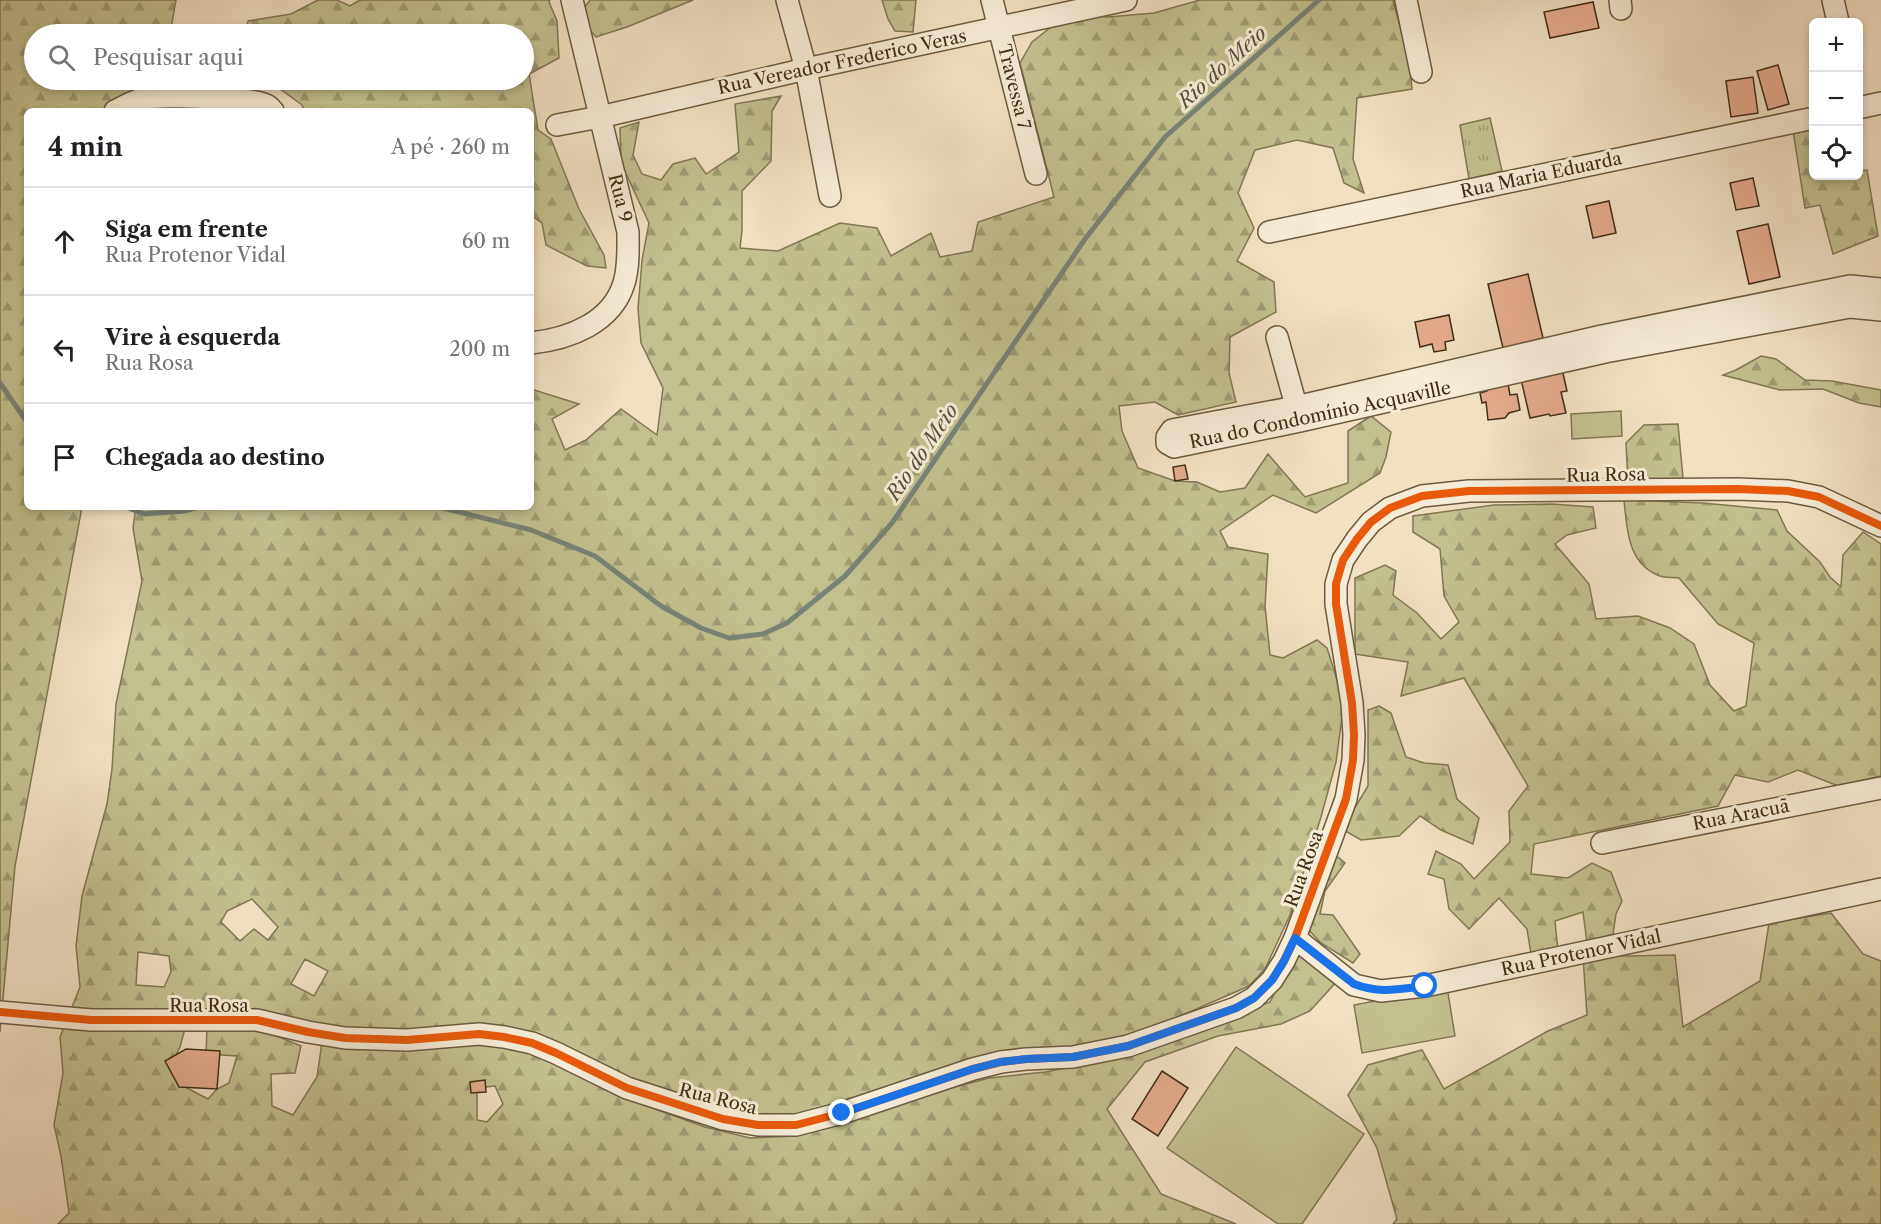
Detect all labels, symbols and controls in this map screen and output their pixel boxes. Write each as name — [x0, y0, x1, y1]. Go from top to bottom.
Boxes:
map controls — [1809, 18, 1863, 180]
button: + — [1809, 18, 1863, 72]
water label: Rio do Meio — [1171, 21, 1271, 114]
search box — [24, 24, 534, 90]
street label: Rua Vereador Frederico Veras — [715, 25, 969, 99]
icon: search — [45, 41, 78, 74]
street label: Travessa 7 — [993, 42, 1035, 132]
text: Pesquisar aqui — [93, 44, 243, 71]
button: − — [1809, 72, 1863, 126]
button: locate — [1809, 126, 1863, 180]
text: 4 min — [48, 131, 123, 163]
text: A pé · 260 m — [391, 135, 510, 159]
street label: Rua Maria Eduarda — [1458, 147, 1624, 203]
street label: Rua 9 — [603, 172, 637, 224]
text: Siga em frente — [105, 216, 268, 243]
icon: ahead — [48, 225, 81, 258]
text: 60 m — [462, 229, 510, 253]
text: Rua Protenor Vidal — [105, 243, 286, 267]
text: Vire à esquerda — [105, 324, 280, 351]
icon: left — [48, 333, 81, 366]
text: 200 m — [449, 337, 510, 361]
text: Rua Rosa — [105, 351, 194, 375]
street label: Rua do Condomínio Acquaville — [1187, 376, 1453, 454]
water label: Rio do Meio — [880, 399, 963, 506]
icon: arrive — [48, 441, 81, 474]
text: Chegada ao destino — [105, 444, 325, 471]
street label: Rua Rosa — [1566, 463, 1647, 487]
street label: Rua Aracuã — [1691, 795, 1792, 835]
street label: Rua Rosa — [1280, 827, 1328, 910]
street label: Rua Protenor Vidal — [1499, 925, 1663, 981]
route start — [1411, 972, 1437, 998]
street label: Rua Rosa — [169, 995, 249, 1017]
street label: Rua Rosa — [677, 1079, 760, 1119]
route end — [828, 1099, 854, 1125]

